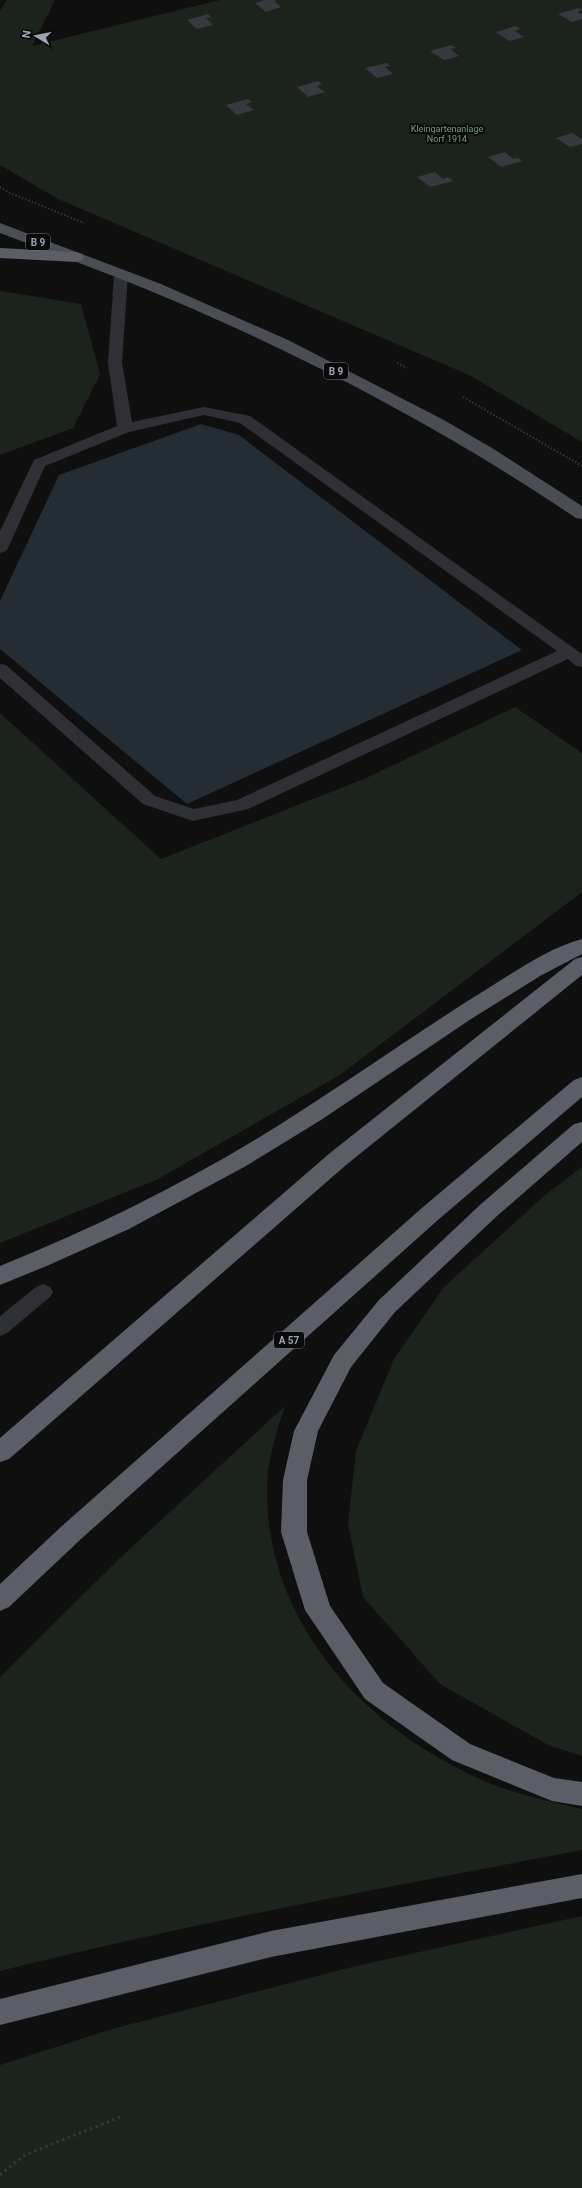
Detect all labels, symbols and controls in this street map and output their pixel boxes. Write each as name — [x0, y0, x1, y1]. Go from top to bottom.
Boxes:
north arrow — [16, 16, 56, 56]
text: N — [20, 29, 34, 39]
park label: Kleingartenanlage Norf 1914 — [411, 124, 483, 144]
road number: B 9 — [26, 234, 50, 250]
road number: B 9 — [324, 363, 348, 379]
road number: A 57 — [274, 1332, 304, 1348]

